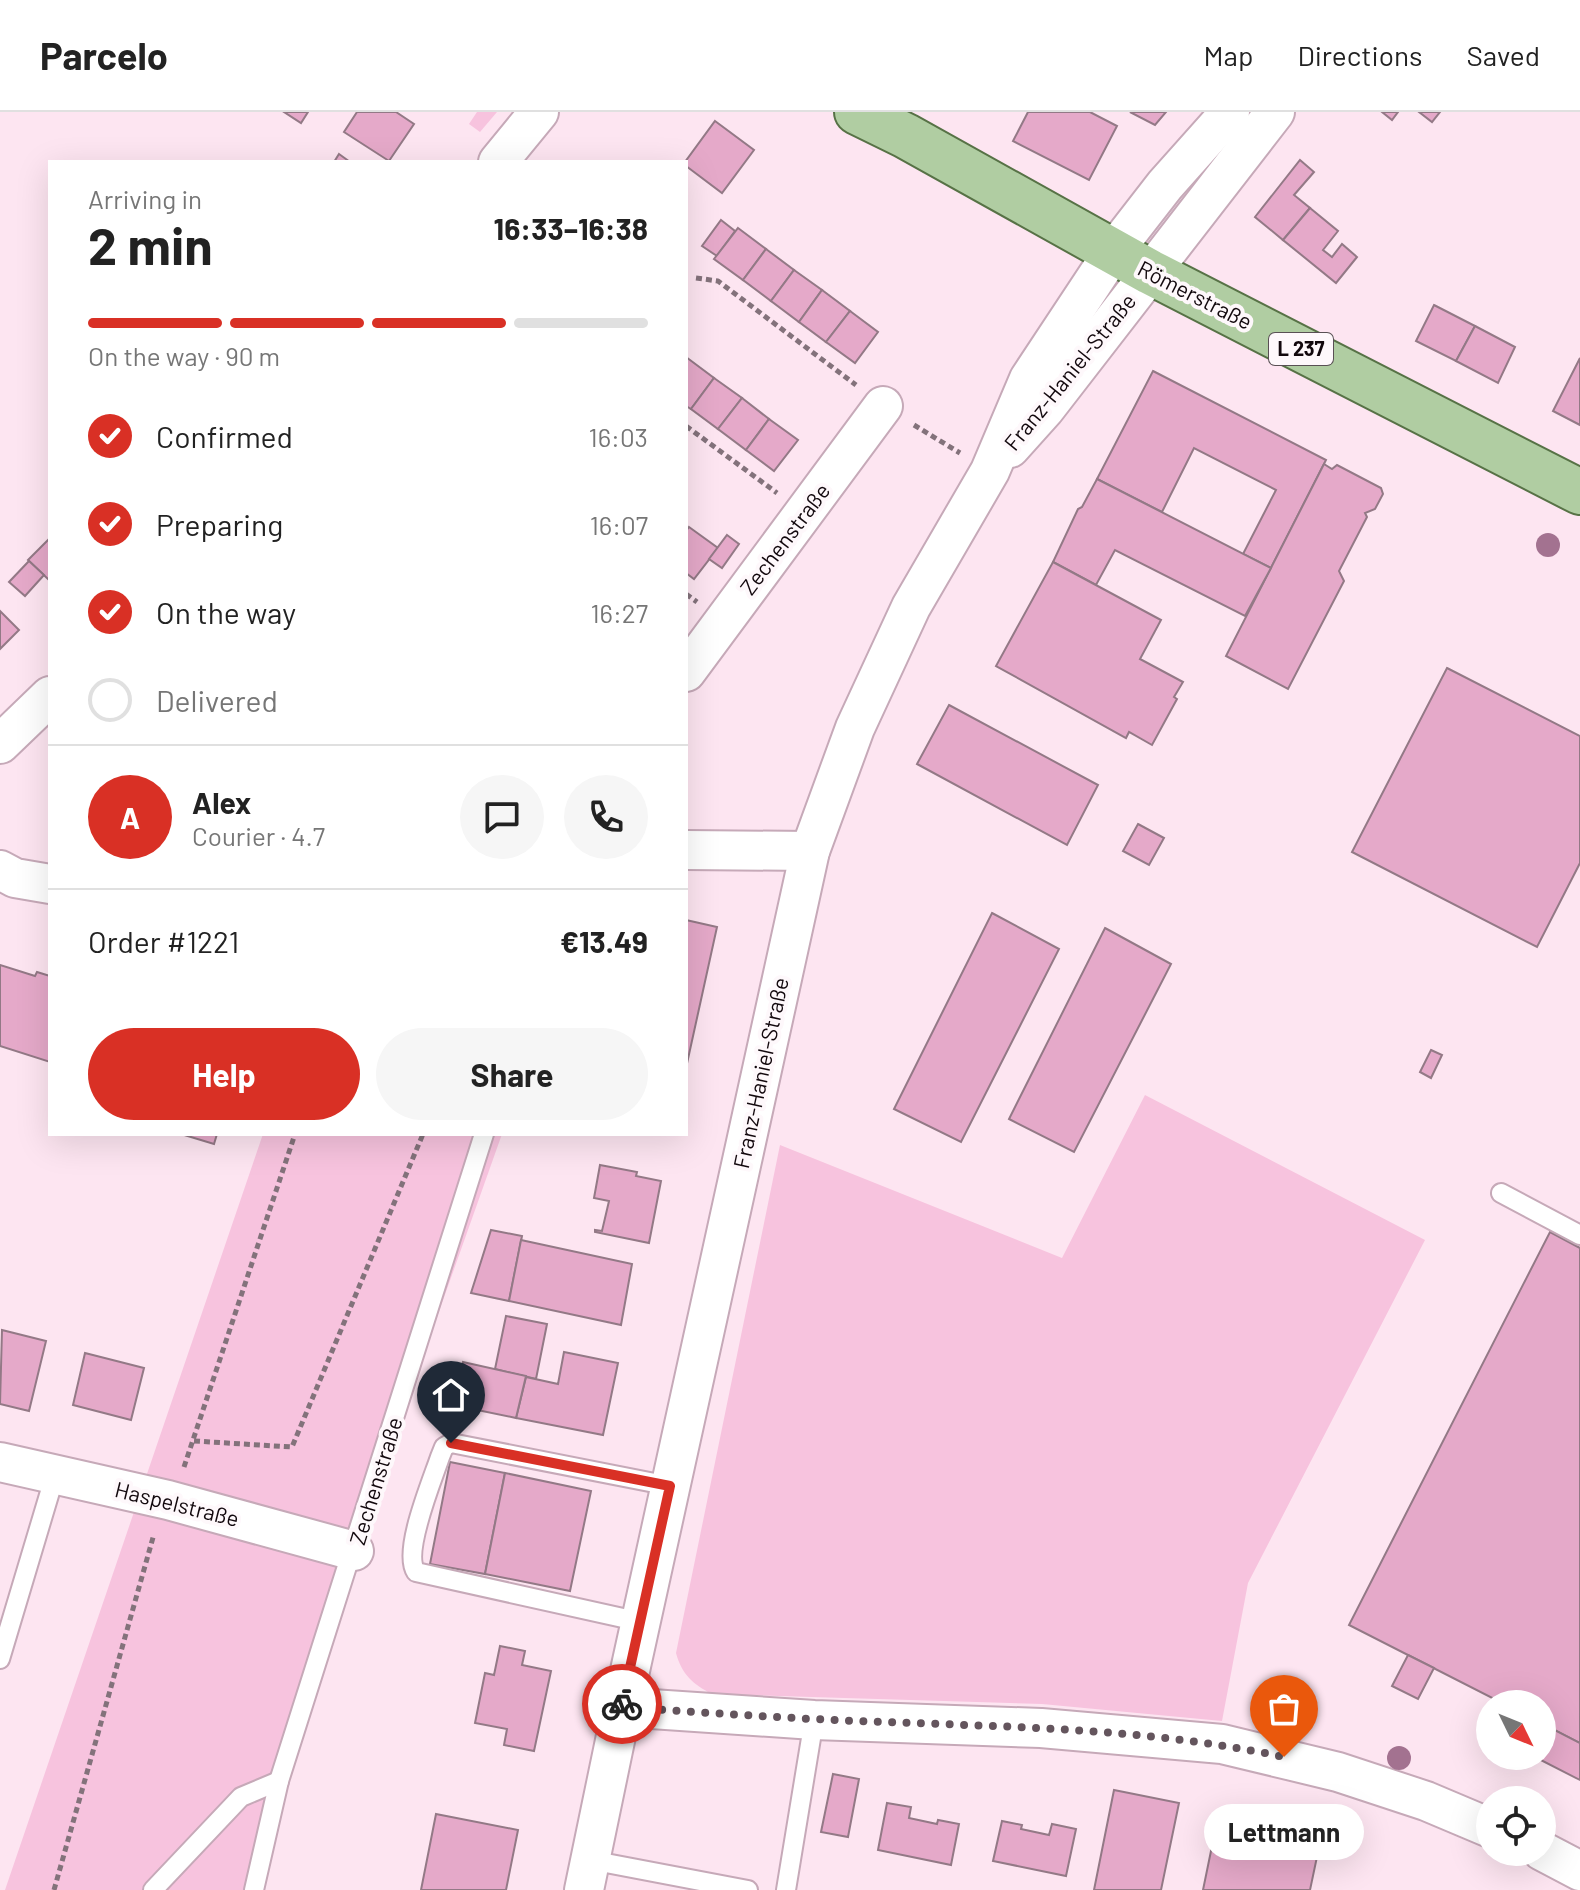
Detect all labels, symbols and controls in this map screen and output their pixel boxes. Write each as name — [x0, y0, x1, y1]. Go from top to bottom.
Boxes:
text: Parcelo — [40, 32, 168, 78]
text: Map — [1204, 38, 1253, 72]
text: Directions — [1297, 38, 1423, 72]
text: Saved — [1467, 38, 1540, 72]
text: Arriving in — [88, 183, 202, 214]
text: 16:33–16:38 — [494, 210, 648, 246]
text: 2 min — [88, 213, 213, 275]
street label: Römerstraße — [1134, 254, 1257, 334]
street label: Franz-Haniel-Straße — [998, 288, 1140, 455]
road number: L 237 — [1269, 333, 1333, 365]
text: On the way · 90 m — [88, 340, 280, 371]
icon: check — [88, 414, 132, 458]
text: Confirmed — [156, 418, 293, 454]
text: 16:03 — [589, 421, 648, 452]
street label: Zechenstraße — [734, 478, 834, 599]
icon: check — [88, 502, 132, 546]
text: Preparing — [156, 506, 283, 542]
text: 16:07 — [590, 509, 648, 540]
icon: check — [88, 590, 132, 634]
text: On the way — [156, 594, 296, 630]
text: 16:27 — [590, 597, 648, 628]
text: Delivered — [156, 682, 278, 718]
button: chat — [460, 775, 544, 859]
button: phone — [564, 775, 648, 859]
text: Alex — [192, 784, 251, 820]
text: A — [120, 799, 140, 835]
text: Courier · 4.7 — [192, 820, 325, 851]
text: Order #1221 — [88, 923, 239, 959]
text: €13.49 — [560, 923, 648, 959]
street label: Franz-Haniel-Straße — [727, 975, 793, 1171]
button: Help — [88, 1028, 360, 1120]
button: Share — [376, 1028, 648, 1120]
pin — [417, 1361, 485, 1443]
icon: home — [429, 1373, 473, 1417]
street label: Zechenstraße — [343, 1414, 407, 1548]
street label: Haspelstraße — [113, 1475, 242, 1531]
courier — [582, 1664, 662, 1744]
pin — [1250, 1675, 1318, 1757]
icon: bike — [600, 1682, 644, 1726]
icon: bag — [1262, 1687, 1306, 1731]
north arrow — [1476, 1690, 1556, 1770]
map controls — [1476, 1690, 1556, 1866]
button: locate — [1476, 1786, 1556, 1866]
callout: Lettmann — [1204, 1805, 1364, 1861]
text: Lettmann — [1228, 1816, 1340, 1847]

